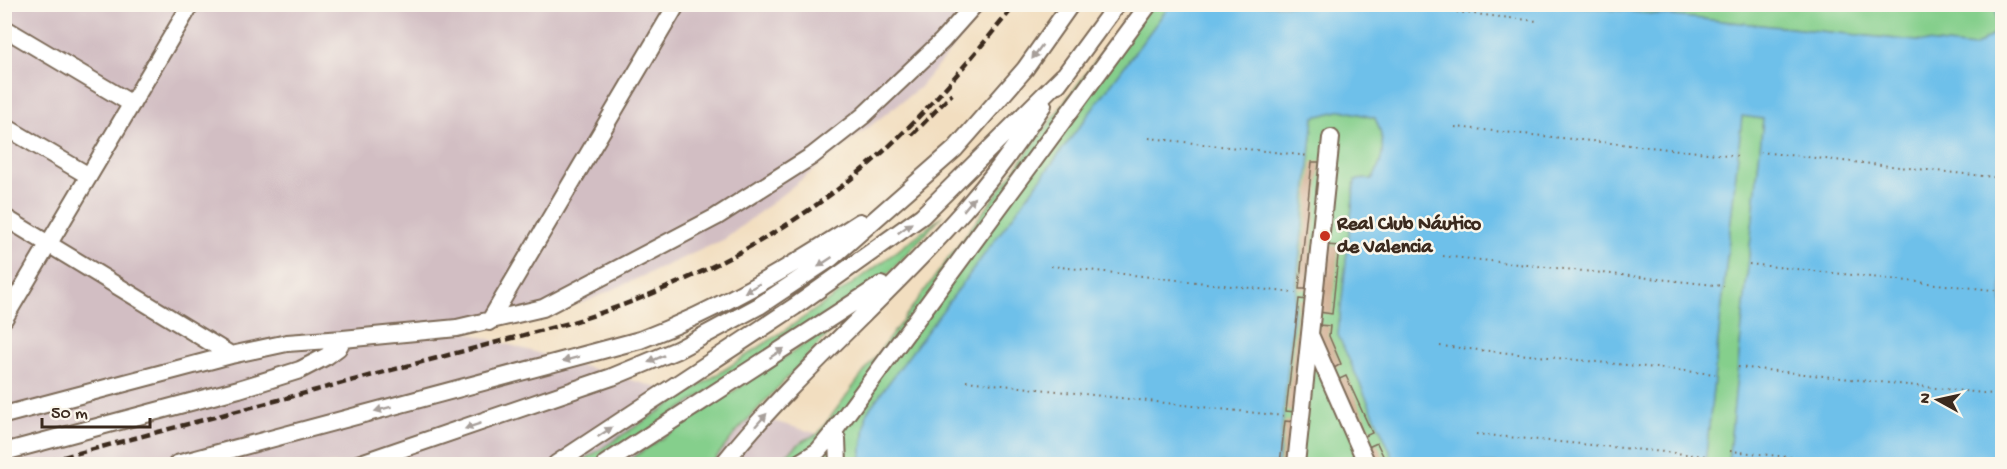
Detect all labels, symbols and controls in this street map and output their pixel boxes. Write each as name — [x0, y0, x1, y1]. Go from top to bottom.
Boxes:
one-way arrow — [1031, 43, 1043, 59]
one-way arrow — [963, 196, 976, 212]
place label: Real Club Náutico de Valencia — [1336, 214, 1482, 260]
one-way arrow — [897, 223, 913, 234]
marker: Real Club Náutico de Valencia — [1318, 229, 1332, 243]
one-way arrow — [816, 257, 833, 268]
one-way arrow — [744, 283, 761, 293]
one-way arrow — [769, 347, 785, 358]
one-way arrow — [646, 354, 664, 364]
one-way arrow — [562, 355, 580, 364]
north arrow — [1908, 370, 1968, 430]
scale bar — [42, 391, 150, 429]
text: N — [1916, 391, 1937, 405]
text: 50 m — [51, 404, 88, 425]
one-way arrow — [374, 405, 392, 415]
one-way arrow — [754, 412, 768, 427]
one-way arrow — [464, 422, 482, 432]
one-way arrow — [597, 427, 613, 438]

